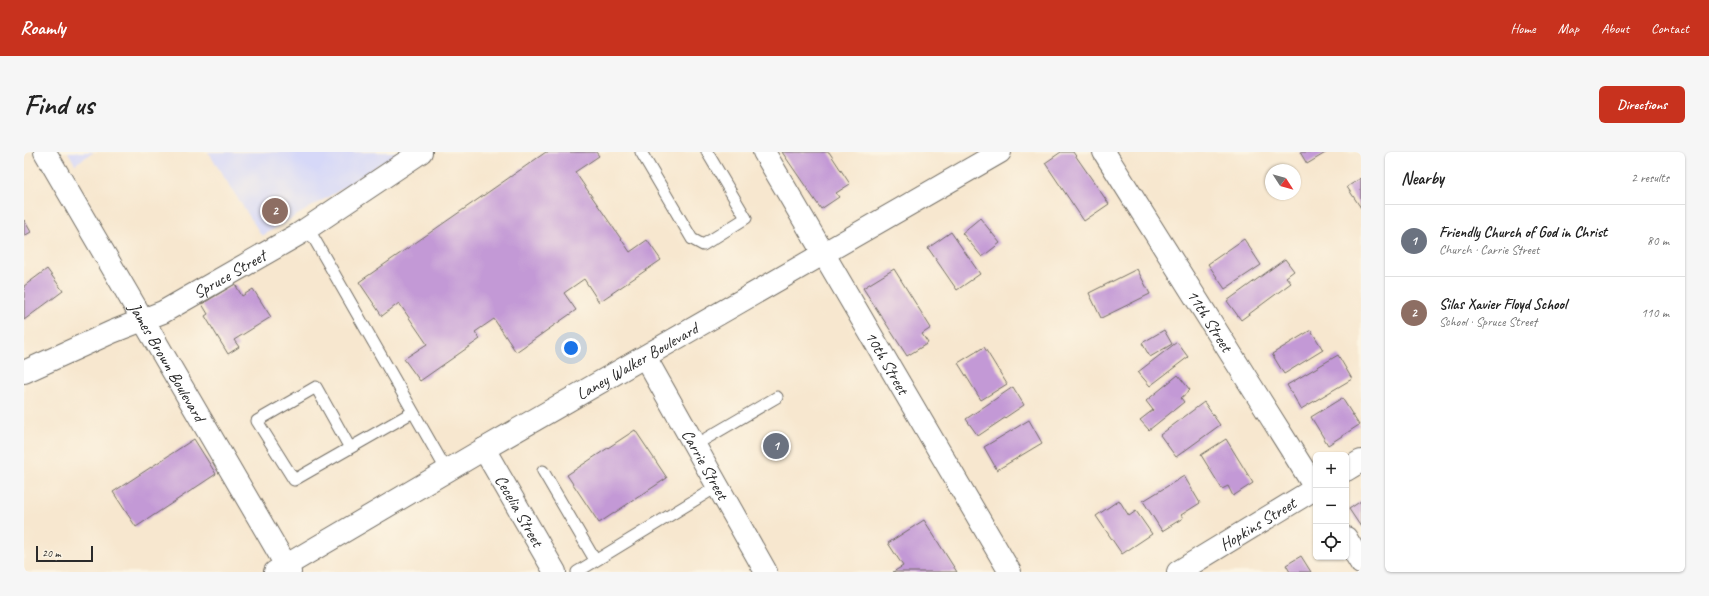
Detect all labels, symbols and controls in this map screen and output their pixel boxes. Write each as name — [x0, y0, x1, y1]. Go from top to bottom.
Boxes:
text: Roamly — [20, 16, 66, 40]
text: Home — [1510, 20, 1536, 37]
text: Map — [1558, 20, 1579, 37]
text: About — [1601, 20, 1629, 37]
text: Contact — [1651, 20, 1689, 37]
button: Directions — [1599, 86, 1685, 123]
text: Find us — [24, 87, 94, 122]
north arrow — [1265, 164, 1301, 200]
text: Nearby — [1401, 168, 1444, 189]
text: 2 results — [1631, 170, 1669, 186]
pin: 2 — [262, 196, 288, 226]
text: Friendly Church of God in Christ — [1439, 223, 1607, 242]
text: 1 — [1411, 233, 1417, 249]
text: 80 m — [1647, 233, 1669, 249]
text: Church · Carrie Street — [1439, 242, 1539, 258]
street label: Spruce Street — [190, 244, 272, 303]
street label: 11th Street — [1182, 286, 1238, 358]
text: Silas Xavier Floyd School — [1439, 295, 1567, 314]
street label: James Brown Boulevard — [124, 298, 211, 427]
text: 2 — [1411, 305, 1417, 321]
text: 110 m — [1641, 305, 1669, 321]
text: School · Spruce Street — [1439, 314, 1537, 330]
street label: Laney Walker Boulevard — [573, 317, 704, 405]
street label: 10th Street — [860, 327, 915, 400]
your location — [561, 338, 581, 358]
street label: Carrie Street — [677, 426, 734, 505]
pin: 1 — [763, 431, 789, 461]
map controls — [1313, 452, 1349, 560]
button: + — [1313, 452, 1349, 488]
street label: Cecelia Street — [490, 471, 549, 552]
button: − — [1313, 488, 1349, 524]
street label: Hopkins Street — [1216, 492, 1302, 555]
button: locate — [1313, 524, 1349, 560]
scale bar — [36, 544, 93, 563]
text: 20 m — [42, 546, 61, 560]

